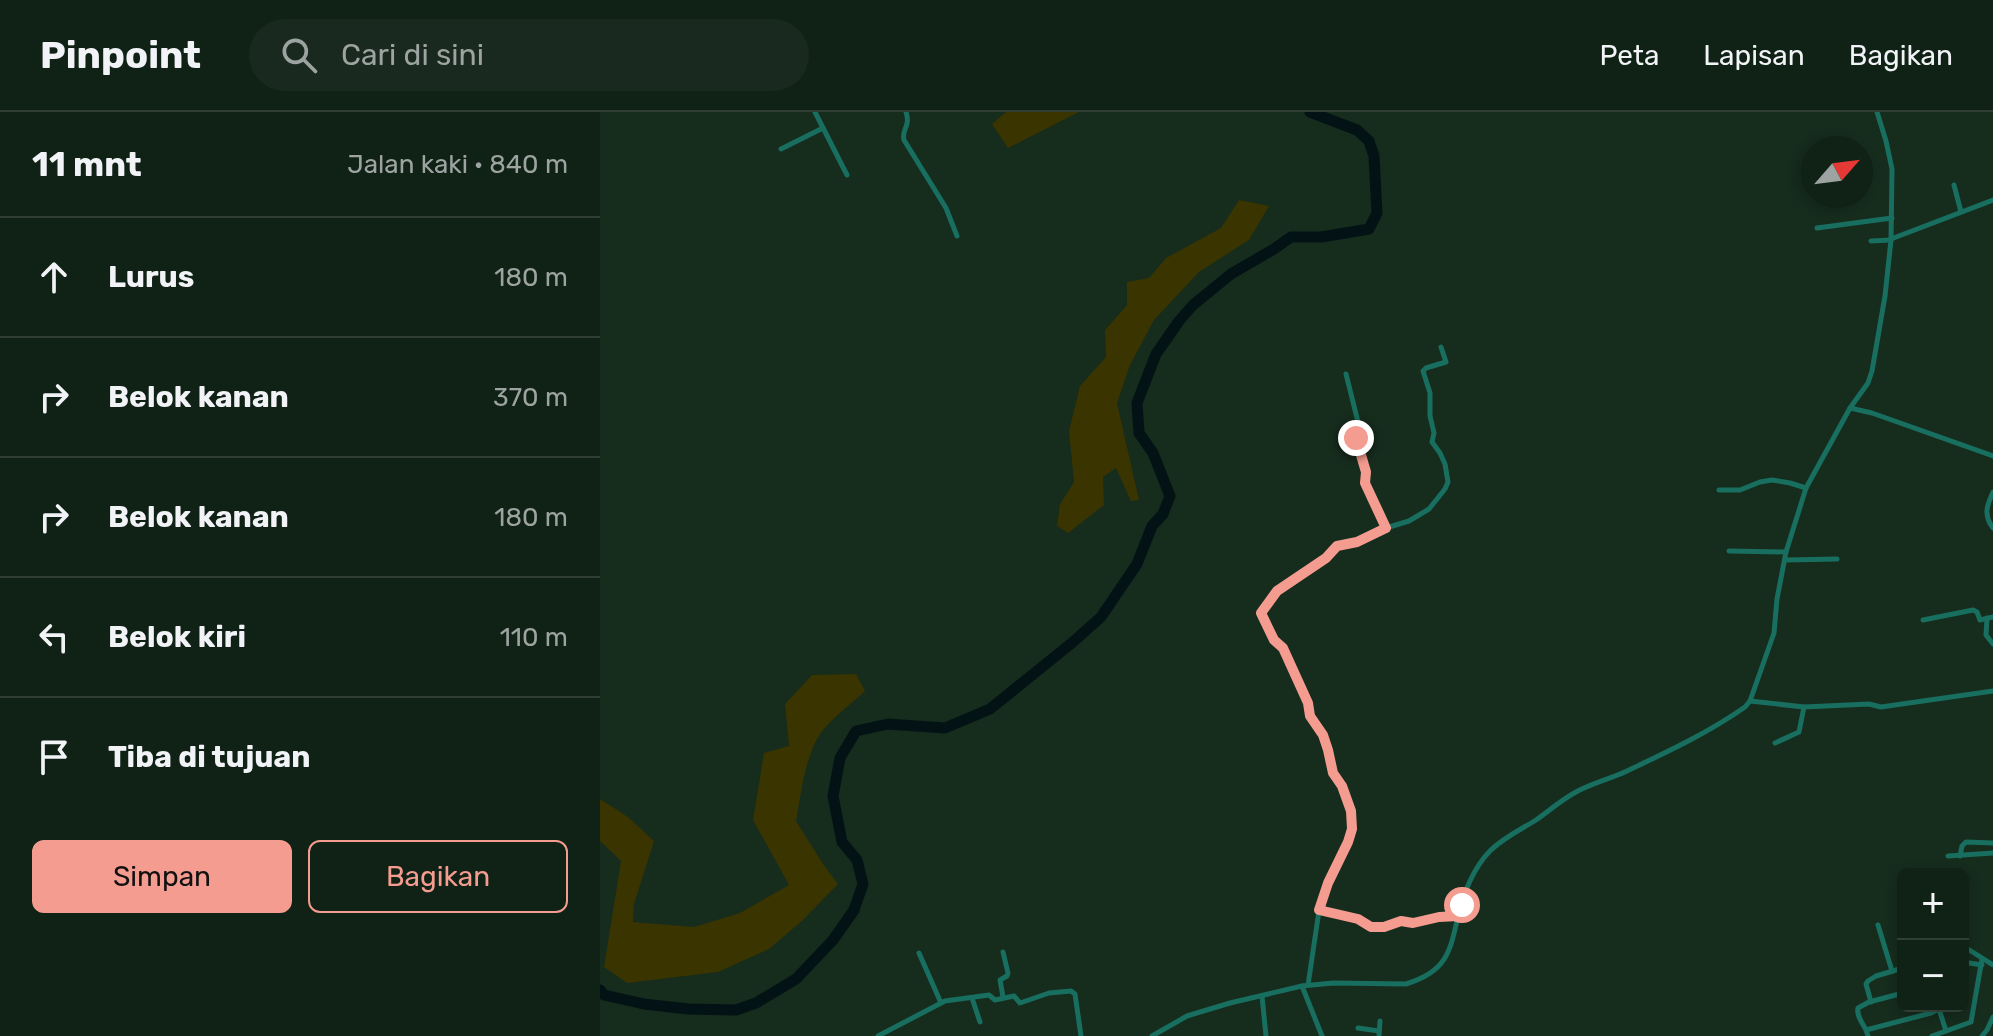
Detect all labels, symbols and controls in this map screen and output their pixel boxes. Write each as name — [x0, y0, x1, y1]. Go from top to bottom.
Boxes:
search box — [249, 19, 809, 91]
text: Pinpoint — [40, 32, 201, 78]
icon: search — [277, 33, 321, 77]
text: Cari di sini — [341, 37, 484, 73]
text: Peta — [1600, 39, 1659, 72]
text: Lapisan — [1703, 39, 1805, 72]
text: Bagikan — [1849, 39, 1953, 72]
north arrow — [1801, 136, 1873, 208]
text: 11 mnt — [32, 144, 142, 185]
text: Jalan kaki · 840 m — [347, 149, 568, 180]
icon: ahead — [32, 255, 76, 299]
text: Lurus — [108, 259, 194, 295]
text: 180 m — [494, 262, 568, 293]
icon: right — [32, 375, 76, 419]
text: Belok kanan — [108, 379, 289, 415]
text: 370 m — [493, 382, 568, 413]
route end — [1338, 420, 1374, 456]
icon: right — [32, 495, 76, 539]
text: Belok kanan — [108, 499, 289, 535]
text: 180 m — [494, 502, 568, 533]
icon: left — [32, 615, 76, 659]
text: Belok kiri — [108, 619, 246, 655]
text: 110 m — [500, 622, 568, 653]
icon: arrive — [32, 735, 76, 779]
text: Tiba di tujuan — [108, 739, 310, 775]
button: Simpan — [32, 840, 292, 913]
button: Bagikan — [308, 840, 568, 913]
map controls — [1897, 868, 1969, 1012]
button: + — [1897, 868, 1969, 940]
route start — [1444, 887, 1480, 923]
button: − — [1897, 940, 1969, 1012]

